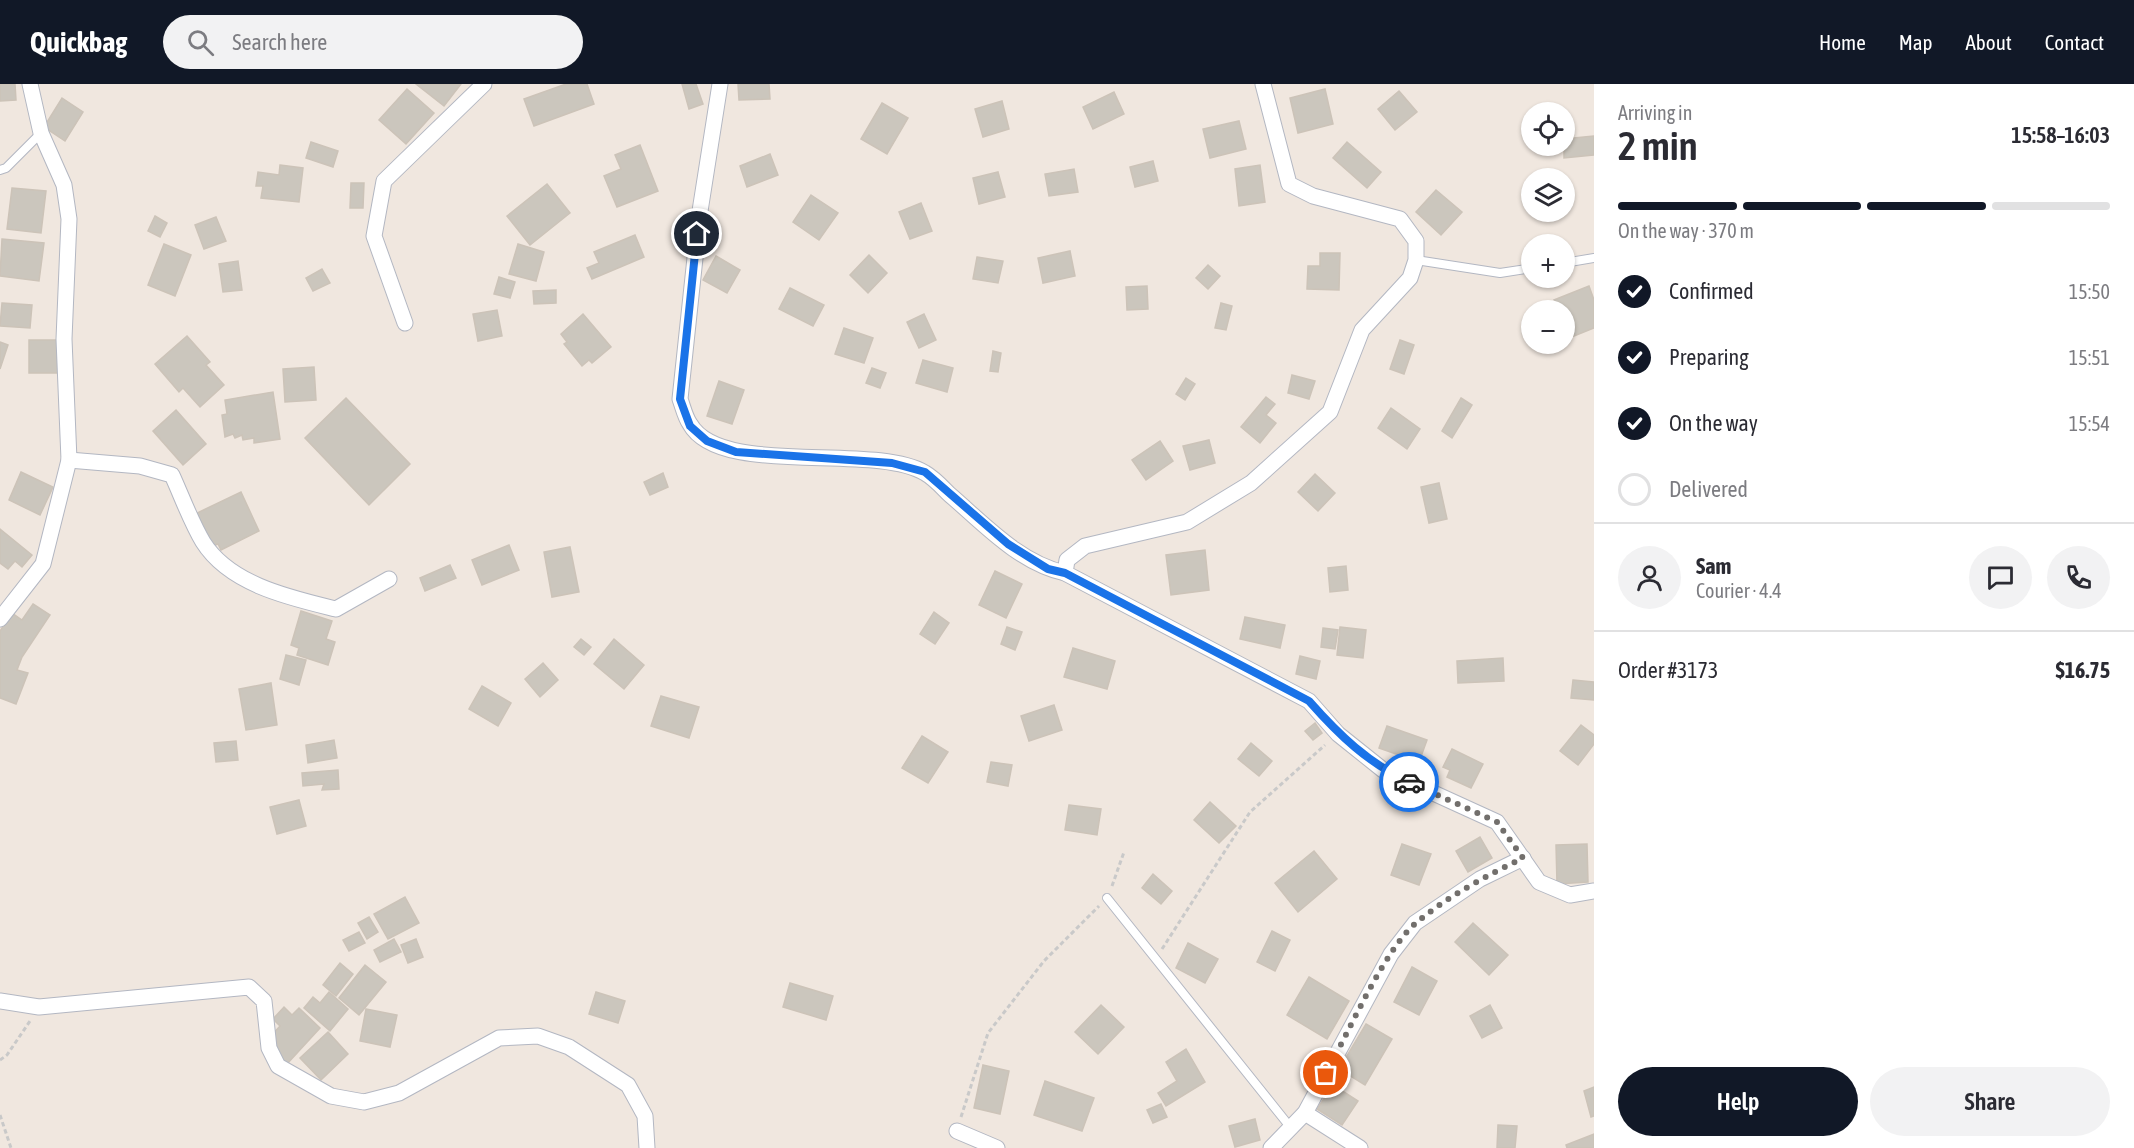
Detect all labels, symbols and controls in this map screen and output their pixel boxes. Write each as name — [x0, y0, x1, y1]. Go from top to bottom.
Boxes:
search box — [163, 15, 583, 69]
text: Quickbag — [30, 26, 127, 58]
icon: search — [184, 26, 217, 59]
text: Search here — [232, 29, 327, 55]
text: Home — [1819, 30, 1866, 54]
text: Map — [1899, 30, 1933, 54]
text: About — [1966, 30, 2012, 54]
text: Contact — [2045, 30, 2104, 54]
text: Arriving in — [1618, 101, 1692, 124]
map controls — [1521, 102, 1575, 354]
button: locate — [1521, 102, 1575, 156]
text: 15:58–16:03 — [2011, 122, 2110, 148]
text: 2 min — [1618, 124, 1698, 168]
button: layers — [1521, 168, 1575, 222]
pin — [671, 208, 722, 259]
icon: home — [680, 217, 713, 250]
text: On the way · 370 m — [1618, 219, 1754, 242]
button: + — [1521, 234, 1575, 288]
icon: check — [1618, 275, 1651, 308]
text: Confirmed — [1669, 278, 1754, 304]
text: 15:50 — [2069, 280, 2110, 303]
button: − — [1521, 300, 1575, 354]
icon: check — [1618, 341, 1651, 374]
text: Preparing — [1669, 344, 1749, 370]
text: 15:51 — [2069, 346, 2110, 369]
icon: check — [1618, 407, 1651, 440]
text: On the way — [1669, 410, 1758, 436]
text: 15:54 — [2069, 412, 2110, 435]
text: Delivered — [1669, 476, 1748, 502]
button: person — [1618, 546, 1681, 609]
button: chat — [1969, 546, 2032, 609]
button: phone — [2047, 546, 2110, 609]
text: Sam — [1696, 553, 1731, 579]
text: Courier · 4.4 — [1696, 579, 1782, 602]
text: Order #3173 — [1618, 657, 1718, 683]
text: $16.75 — [2055, 657, 2110, 683]
courier — [1379, 752, 1439, 812]
icon: car — [1393, 766, 1426, 799]
pin — [1300, 1047, 1351, 1098]
icon: bag — [1309, 1056, 1342, 1089]
button: Help — [1618, 1067, 1858, 1136]
button: Share — [1870, 1067, 2110, 1136]

